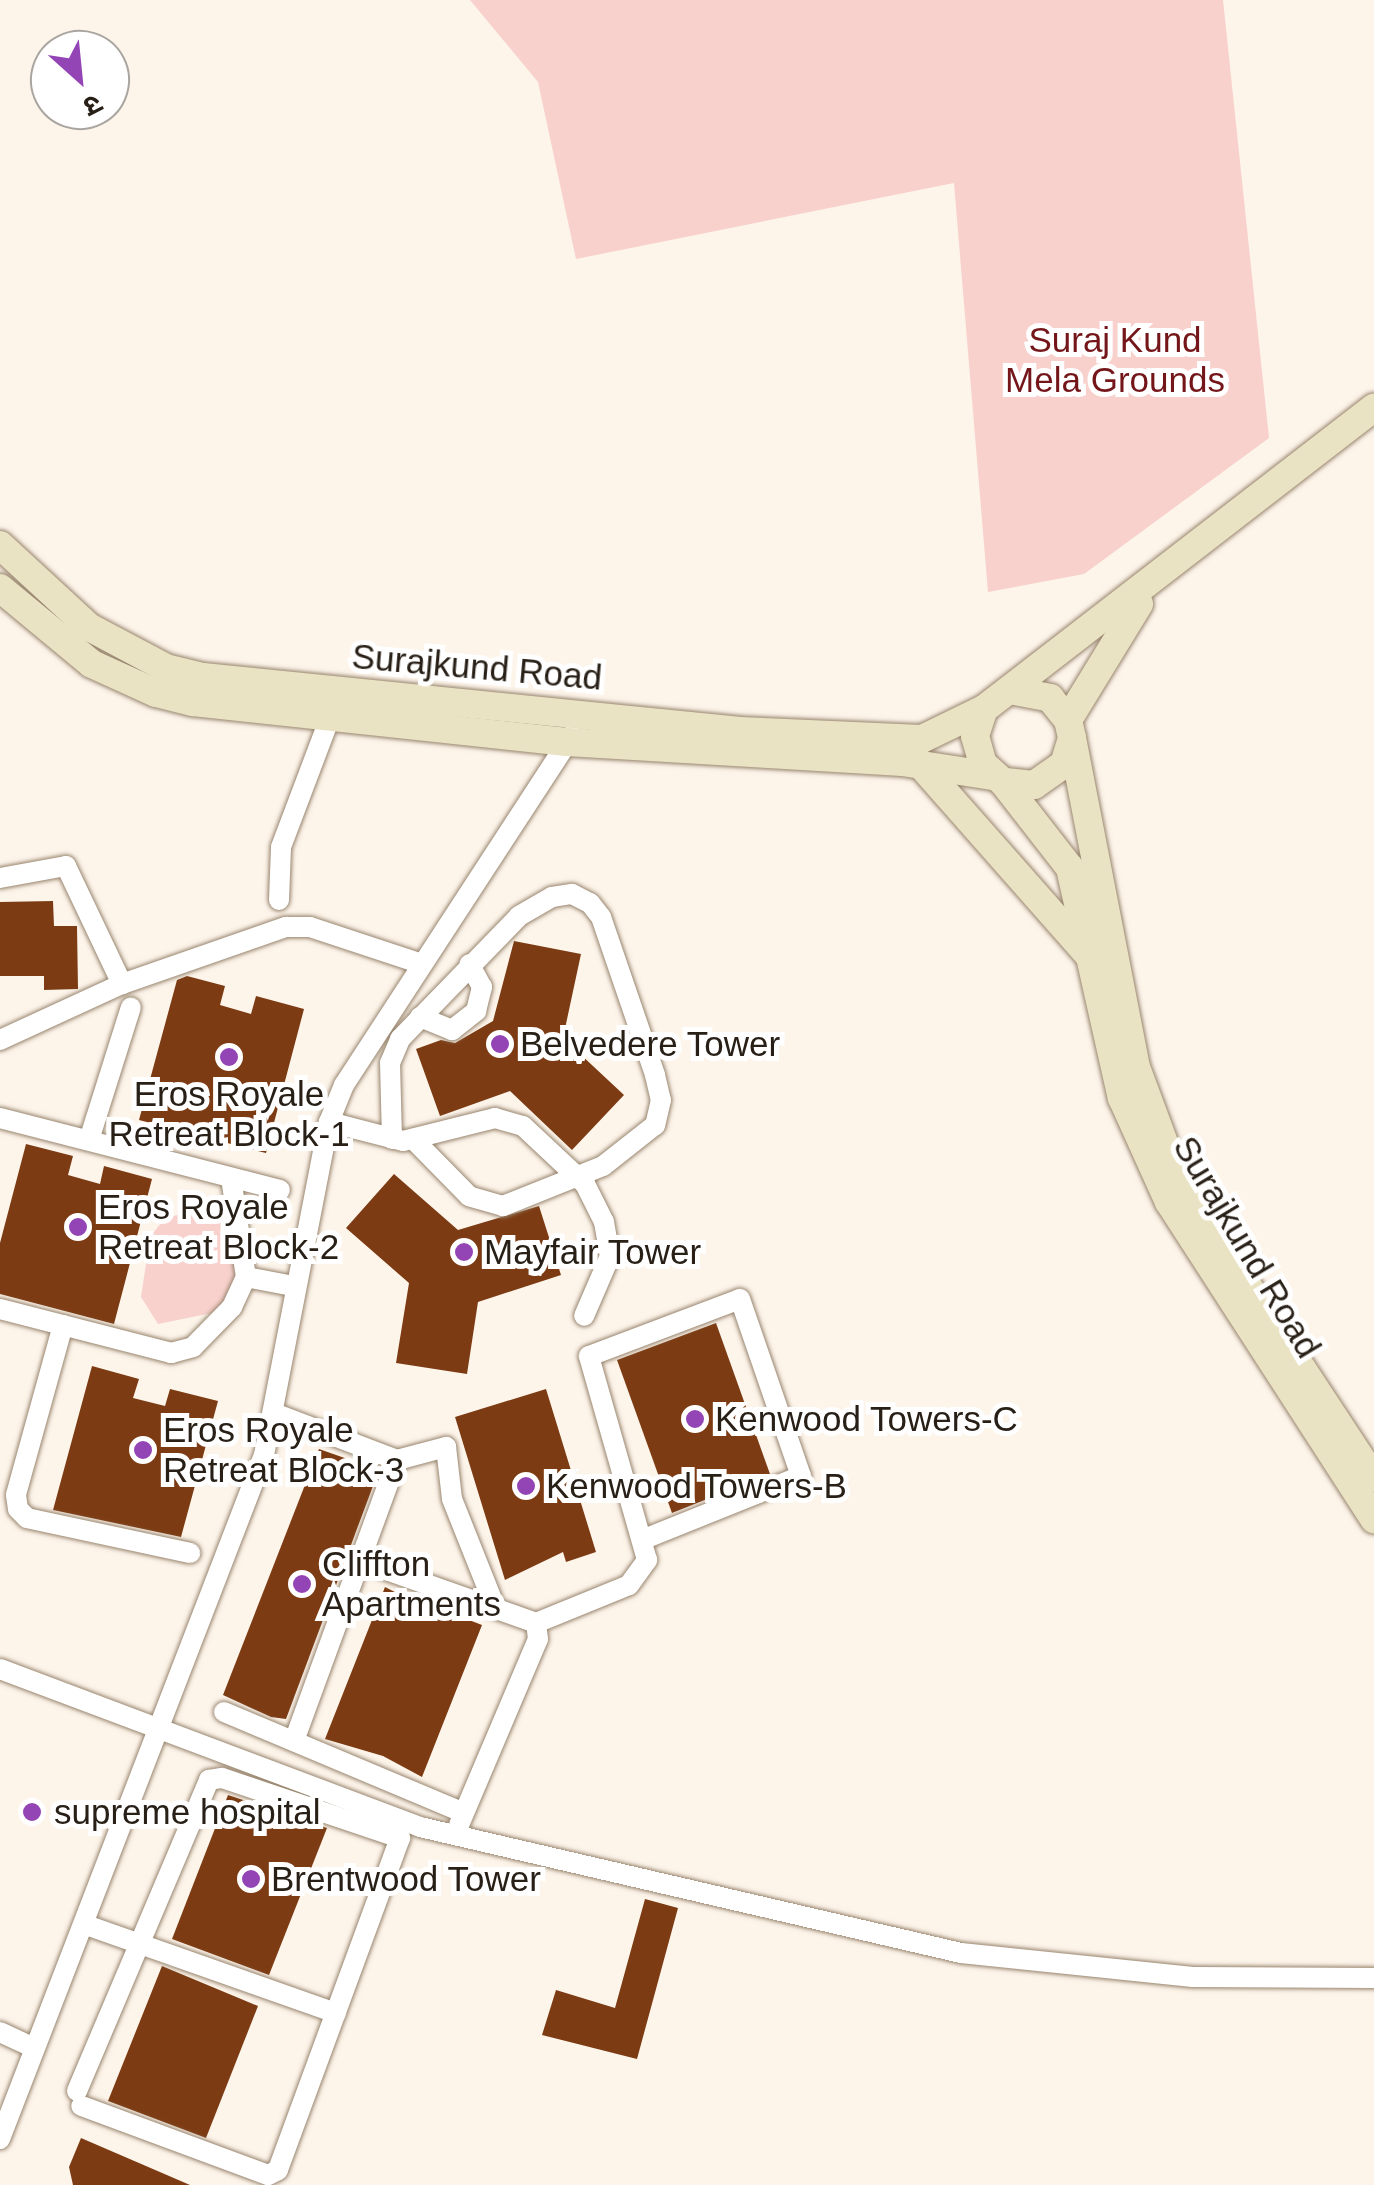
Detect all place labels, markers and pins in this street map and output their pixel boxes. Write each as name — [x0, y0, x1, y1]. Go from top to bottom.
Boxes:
place label: Belvedere Tower — [520, 1023, 781, 1065]
marker: Belvedere Tower — [489, 1033, 511, 1055]
marker: Eros Royale Retreat Block-1 — [218, 1046, 240, 1068]
place label: Eros Royale Retreat Block-1 — [108, 1073, 350, 1155]
place label: Eros Royale Retreat Block-2 — [98, 1186, 339, 1268]
marker: Eros Royale Retreat Block-2 — [67, 1216, 89, 1238]
place label: Mayfair Tower — [484, 1231, 702, 1273]
marker: Mayfair Tower — [453, 1241, 475, 1263]
place label: Kenwood Towers-C — [715, 1398, 1018, 1440]
marker: Kenwood Towers-C — [684, 1408, 706, 1430]
place label: Eros Royale Retreat Block-3 — [163, 1409, 404, 1491]
marker: Eros Royale Retreat Block-3 — [132, 1439, 154, 1461]
place label: Kenwood Towers-B — [546, 1465, 848, 1507]
marker: Kenwood Towers-B — [515, 1475, 537, 1497]
place label: Cliffton Apartments — [322, 1543, 501, 1625]
marker: Cliffton Apartments — [291, 1573, 313, 1595]
place label: supreme hospital — [54, 1791, 321, 1833]
marker: supreme hospital — [19, 1799, 45, 1825]
place label: Brentwood Tower — [271, 1858, 541, 1900]
marker: Brentwood Tower — [240, 1868, 262, 1890]

